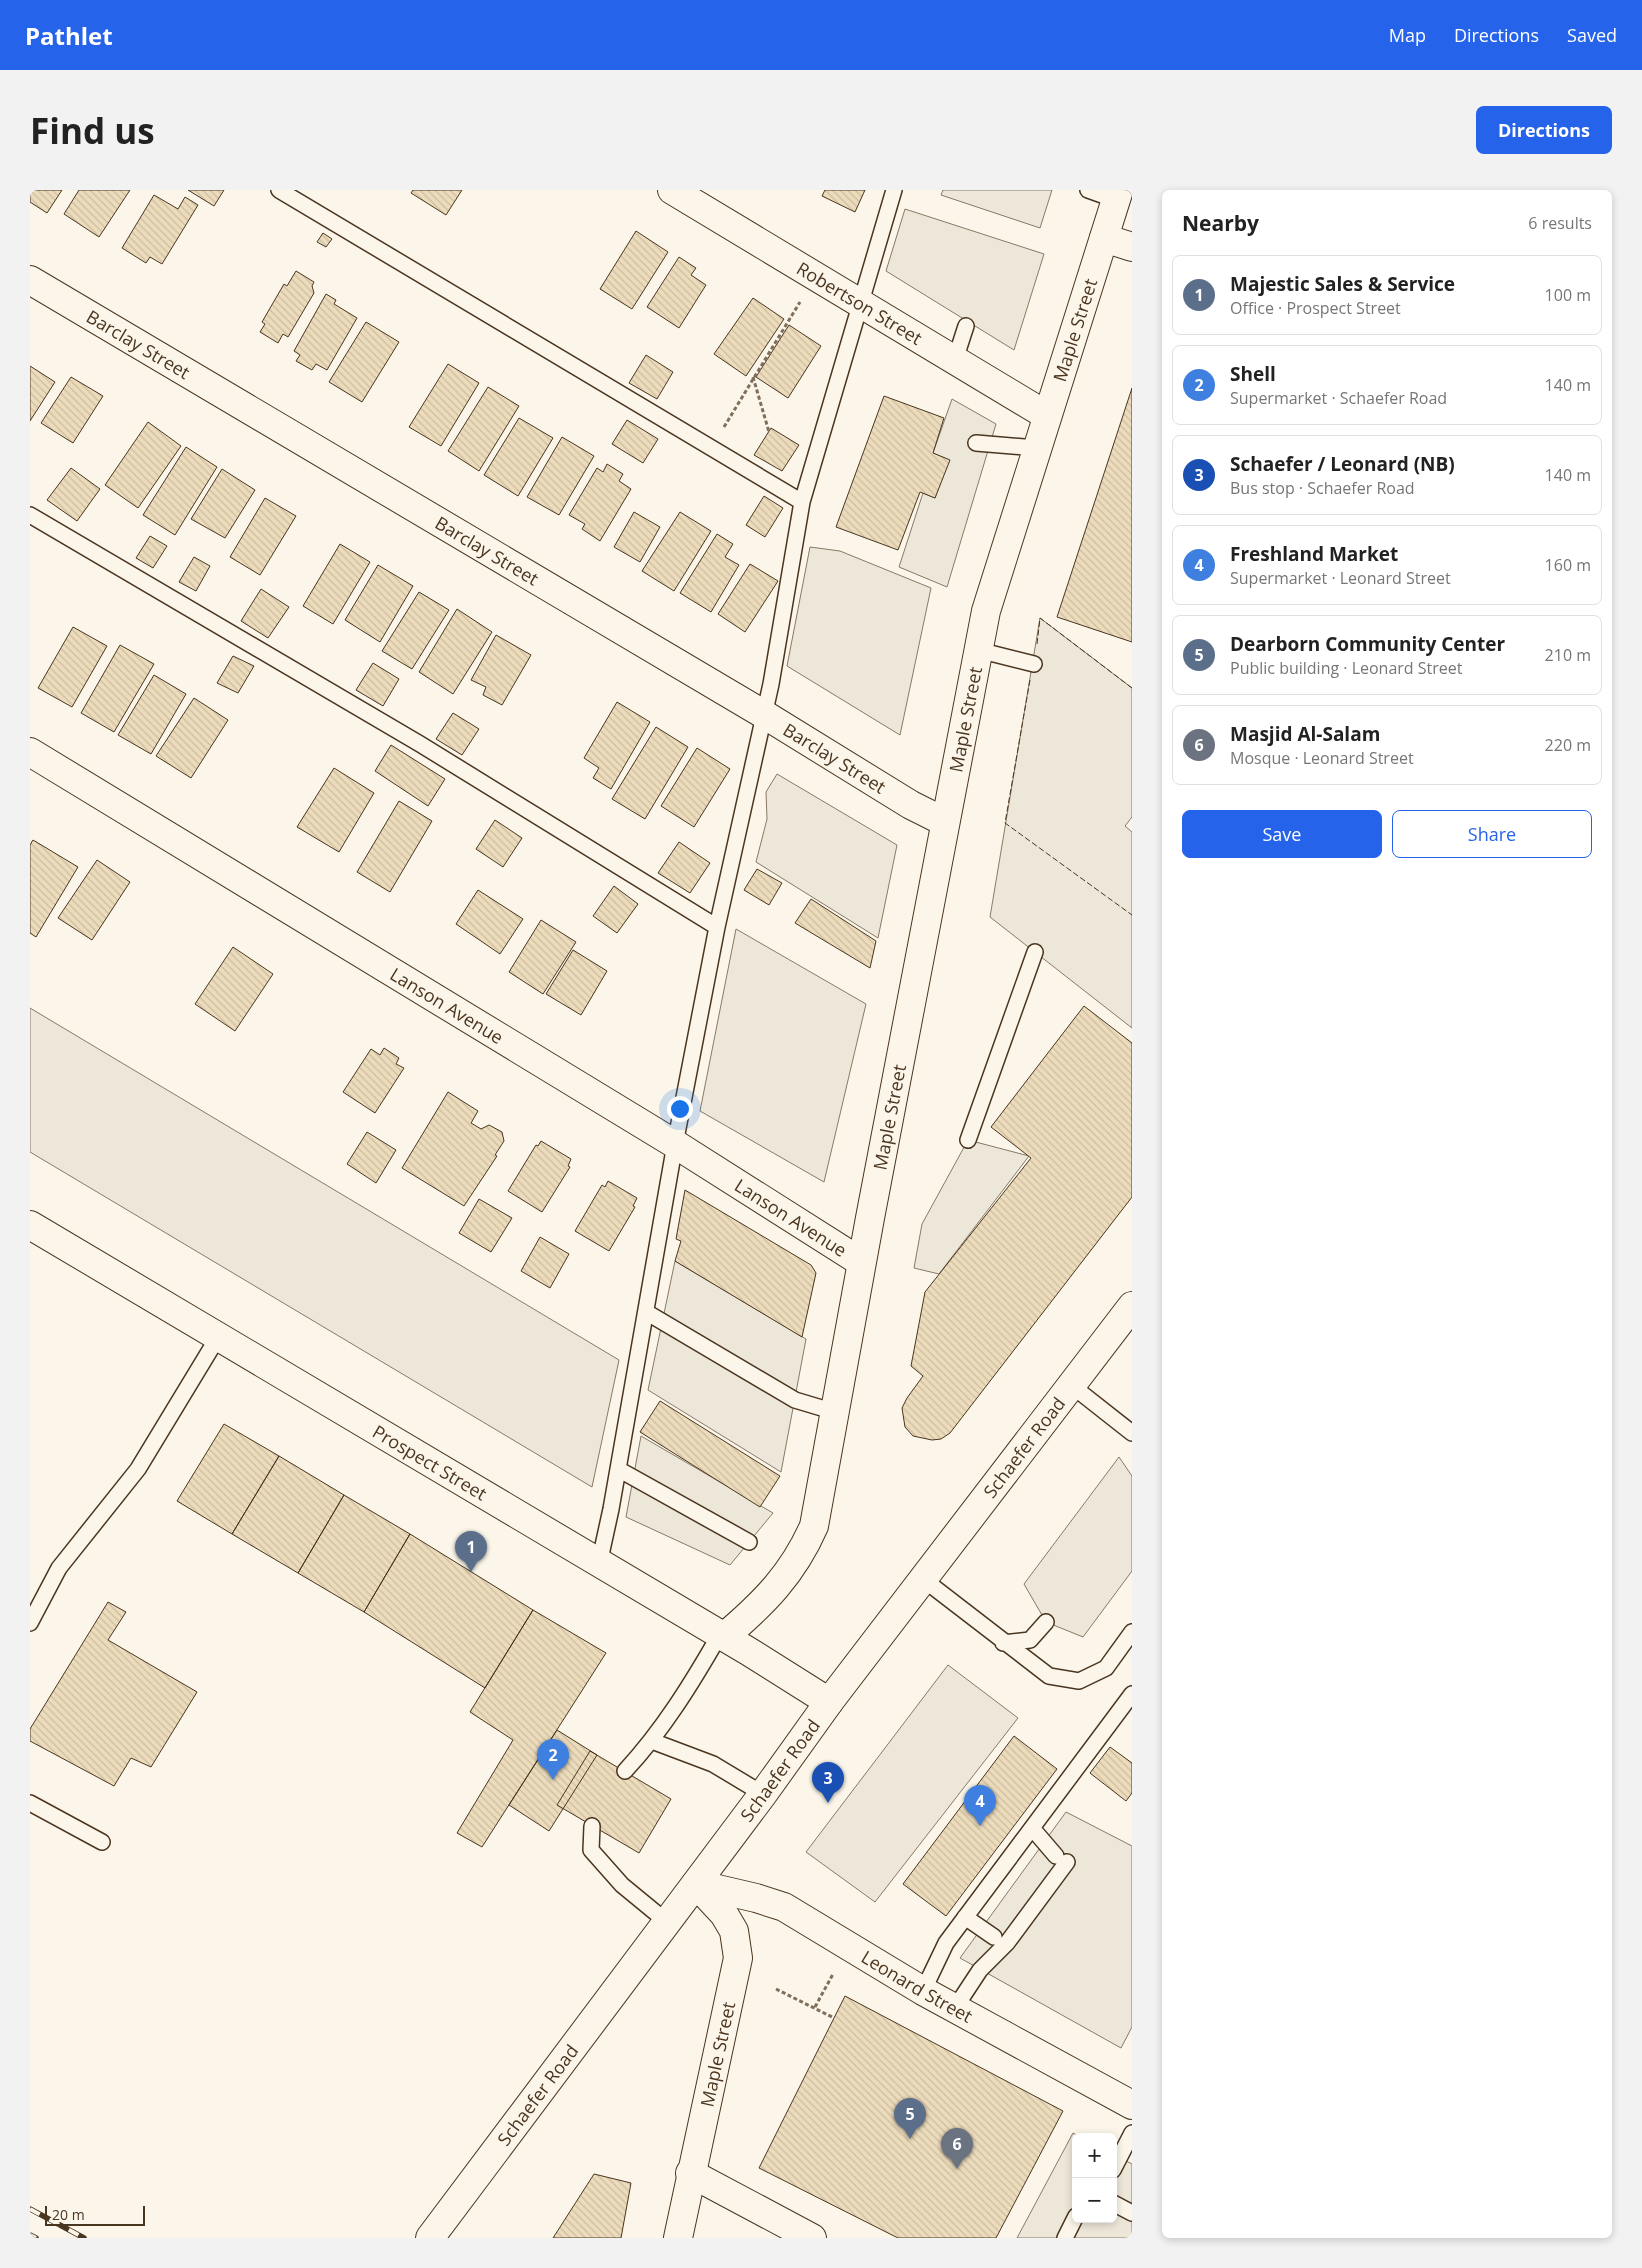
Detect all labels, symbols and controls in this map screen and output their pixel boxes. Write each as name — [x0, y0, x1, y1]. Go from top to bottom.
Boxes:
text: Pathlet — [25, 19, 113, 52]
text: Map — [1389, 23, 1426, 47]
text: Directions — [1454, 23, 1539, 47]
text: Saved — [1567, 23, 1617, 47]
button: Directions — [1476, 106, 1612, 154]
text: Find us — [30, 107, 155, 154]
text: Nearby — [1182, 209, 1259, 237]
text: 6 results — [1528, 212, 1592, 234]
street label: Robertson Street — [793, 256, 927, 350]
text: Majestic Sales & Service — [1230, 271, 1455, 297]
street label: Maple Street — [1047, 275, 1102, 385]
text: 1 — [1194, 284, 1204, 306]
text: 100 m — [1545, 284, 1591, 306]
text: Office · Prospect Street — [1230, 297, 1401, 319]
street label: Barclay Street — [82, 304, 195, 384]
text: Shell — [1230, 361, 1276, 387]
text: 2 — [1194, 374, 1204, 396]
text: 140 m — [1545, 374, 1591, 396]
text: Supermarket · Schaefer Road — [1230, 387, 1447, 409]
text: Schaefer / Leonard (NB) — [1230, 451, 1455, 477]
text: 3 — [1194, 464, 1204, 486]
text: 140 m — [1545, 464, 1591, 486]
text: Bus stop · Schaefer Road — [1230, 477, 1415, 499]
street label: Barclay Street — [431, 511, 543, 590]
text: Freshland Market — [1230, 541, 1398, 567]
text: 4 — [1194, 554, 1204, 576]
text: 160 m — [1545, 554, 1591, 576]
text: Supermarket · Leonard Street — [1230, 567, 1451, 589]
text: Dearborn Community Center — [1230, 631, 1505, 657]
text: 5 — [1194, 644, 1204, 666]
text: 210 m — [1545, 644, 1591, 666]
text: Public building · Leonard Street — [1230, 657, 1462, 679]
street label: Maple Street — [943, 665, 987, 774]
street label: Barclay Street — [779, 717, 890, 799]
text: Masjid Al-Salam — [1230, 721, 1380, 747]
text: 6 — [1194, 734, 1204, 756]
text: 220 m — [1545, 734, 1591, 756]
text: Mosque · Leonard Street — [1230, 747, 1414, 769]
button: Save — [1182, 810, 1382, 858]
button: Share — [1392, 810, 1592, 858]
street label: Lanson Avenue — [386, 962, 508, 1049]
street label: Maple Street — [867, 1062, 911, 1172]
your location — [667, 1096, 693, 1122]
street label: Lanson Avenue — [730, 1173, 851, 1262]
street label: Schaefer Road — [978, 1392, 1070, 1503]
street label: Prospect Street — [368, 1419, 491, 1505]
pin: 1 — [455, 1531, 487, 1572]
street label: Schaefer Road — [735, 1714, 825, 1826]
pin: 2 — [537, 1739, 569, 1780]
pin: 3 — [812, 1762, 844, 1803]
pin: 4 — [964, 1785, 996, 1826]
street label: Leonard Street — [857, 1945, 977, 2028]
street label: Maple Street — [694, 1999, 740, 2109]
street label: Schaefer Road — [492, 2039, 583, 2150]
pin: 5 — [894, 2098, 926, 2139]
pin: 6 — [941, 2128, 973, 2169]
map controls — [1072, 2133, 1117, 2223]
button: + — [1072, 2133, 1117, 2178]
button: − — [1072, 2178, 1117, 2223]
scale bar — [45, 2203, 145, 2226]
text: 20 m — [52, 2205, 85, 2224]

